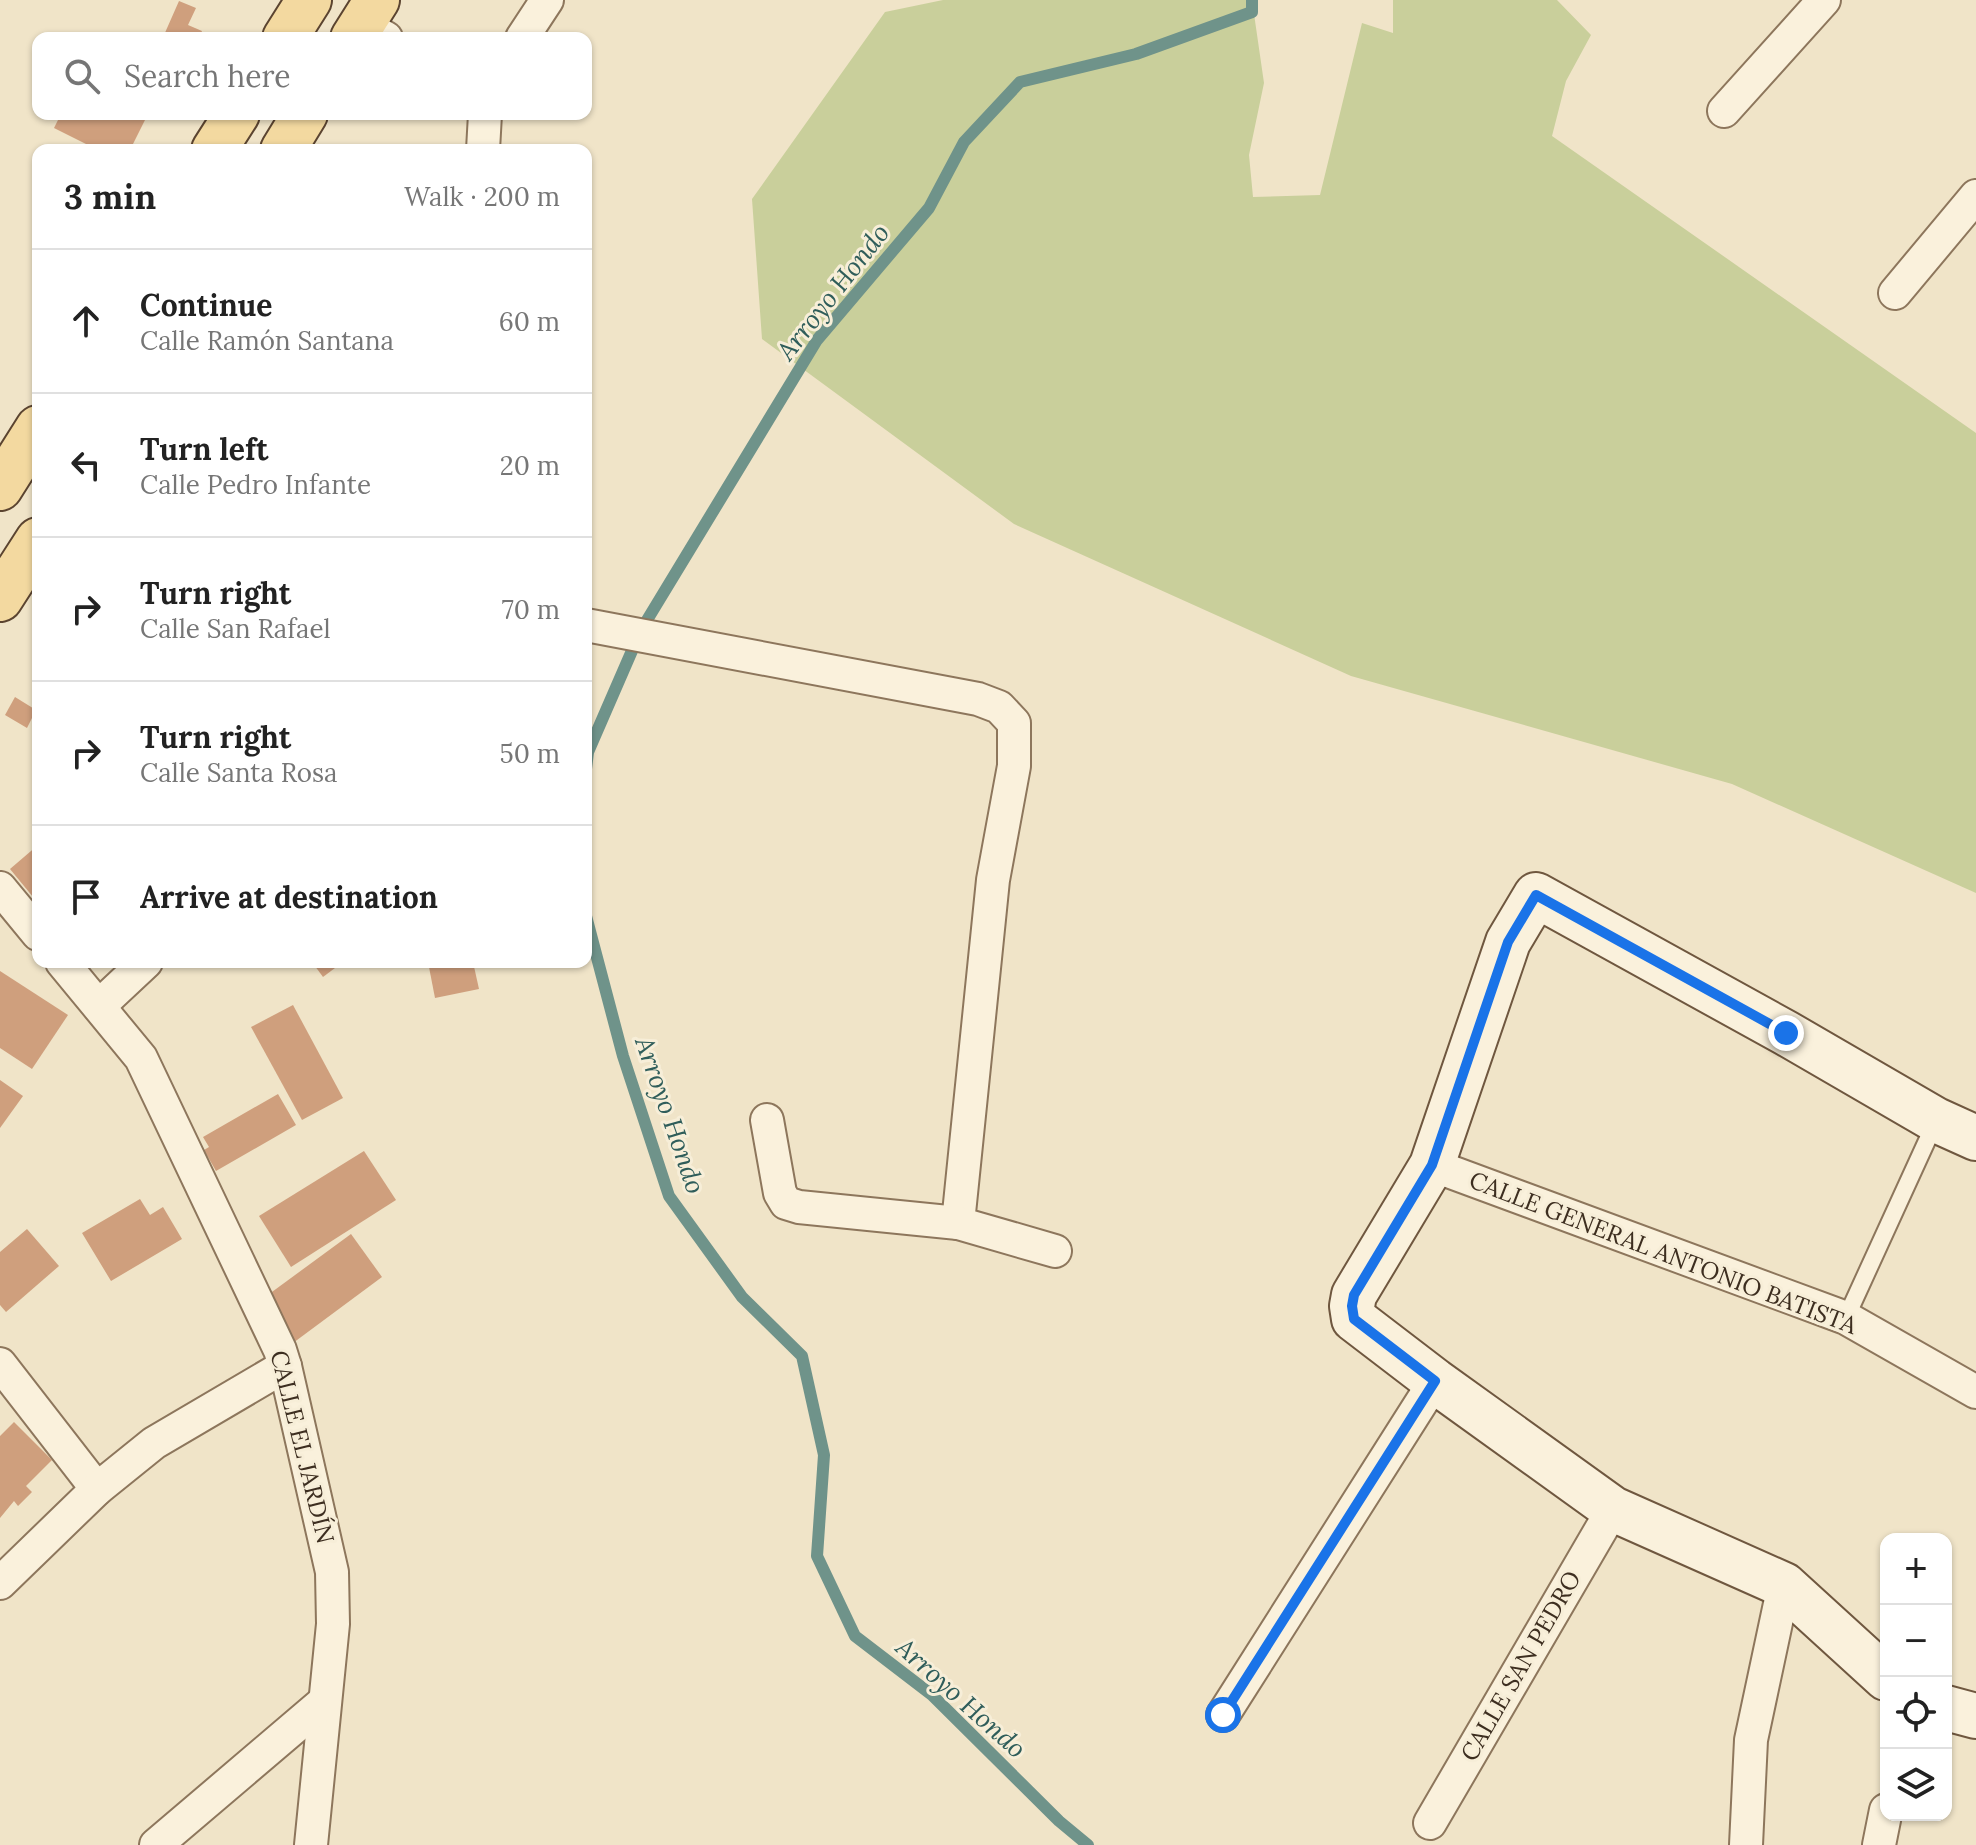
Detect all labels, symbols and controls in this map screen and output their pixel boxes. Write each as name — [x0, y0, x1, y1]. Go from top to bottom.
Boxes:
search box — [32, 32, 592, 120]
icon: search — [60, 54, 104, 98]
text: Search here — [124, 57, 291, 95]
text: 3 min — [64, 175, 156, 218]
text: Walk · 200 m — [404, 180, 560, 213]
water label: Arroyo Hondo — [768, 217, 896, 367]
text: Continue — [140, 286, 272, 324]
icon: ahead — [64, 299, 108, 343]
text: 60 m — [499, 305, 560, 338]
text: Calle Ramón Santana — [140, 324, 394, 357]
text: Turn left — [140, 430, 268, 468]
icon: left — [64, 443, 108, 487]
text: 20 m — [500, 449, 560, 482]
text: Calle Pedro Infante — [140, 468, 371, 501]
text: Turn right — [140, 574, 291, 612]
icon: right — [64, 587, 108, 631]
text: 70 m — [502, 593, 560, 626]
text: Calle San Rafael — [140, 612, 331, 645]
text: Turn right — [140, 718, 291, 756]
icon: right — [64, 731, 108, 775]
text: 50 m — [500, 737, 560, 770]
text: Calle Santa Rosa — [140, 756, 338, 789]
icon: arrive — [64, 875, 108, 919]
text: Arrive at destination — [140, 878, 438, 916]
route end — [1768, 1015, 1804, 1051]
water label: Arroyo Hondo — [628, 1031, 713, 1198]
street label: CALLE GENERAL ANTONIO BATISTA — [1465, 1164, 1862, 1341]
street label: CALLE EL JARDÍN — [263, 1347, 341, 1547]
map controls — [1880, 1533, 1952, 1821]
button: + — [1880, 1533, 1952, 1605]
street label: CALLE SAN PEDRO — [1453, 1565, 1588, 1767]
button: − — [1880, 1605, 1952, 1677]
water label: Arroyo Hondo — [889, 1630, 1033, 1765]
button: locate — [1880, 1677, 1952, 1749]
route start — [1205, 1697, 1241, 1733]
button: layers — [1880, 1749, 1952, 1821]

